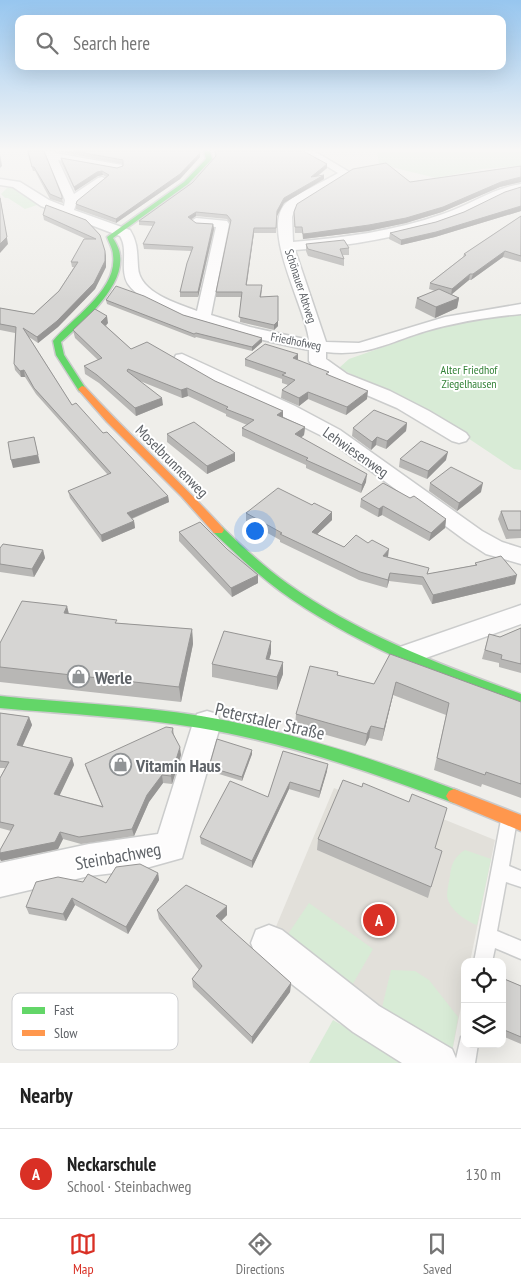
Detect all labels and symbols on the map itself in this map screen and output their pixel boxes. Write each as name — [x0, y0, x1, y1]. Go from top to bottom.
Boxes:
street label: Schönauer Abtweg — [282, 247, 320, 325]
street label: Friedhofweg — [269, 329, 323, 353]
park label: Alter Friedhof Ziegelhausen — [441, 362, 498, 391]
street label: Moselbrunnenweg — [132, 421, 212, 501]
street label: Lehwiesenweg — [320, 422, 392, 482]
your location — [242, 518, 268, 544]
shop icon: Werle — [67, 665, 91, 689]
place label: Werle — [94, 666, 132, 689]
street label: Peterstaler Straße — [213, 697, 327, 745]
shop icon: Vitamin Haus — [108, 753, 132, 777]
place label: Vitamin Haus — [135, 754, 221, 777]
street label: Steinbachweg — [73, 837, 163, 875]
pin: A — [363, 901, 395, 939]
legend — [12, 993, 178, 1050]
text: Fast — [54, 1001, 74, 1019]
text: Slow — [54, 1024, 78, 1042]

